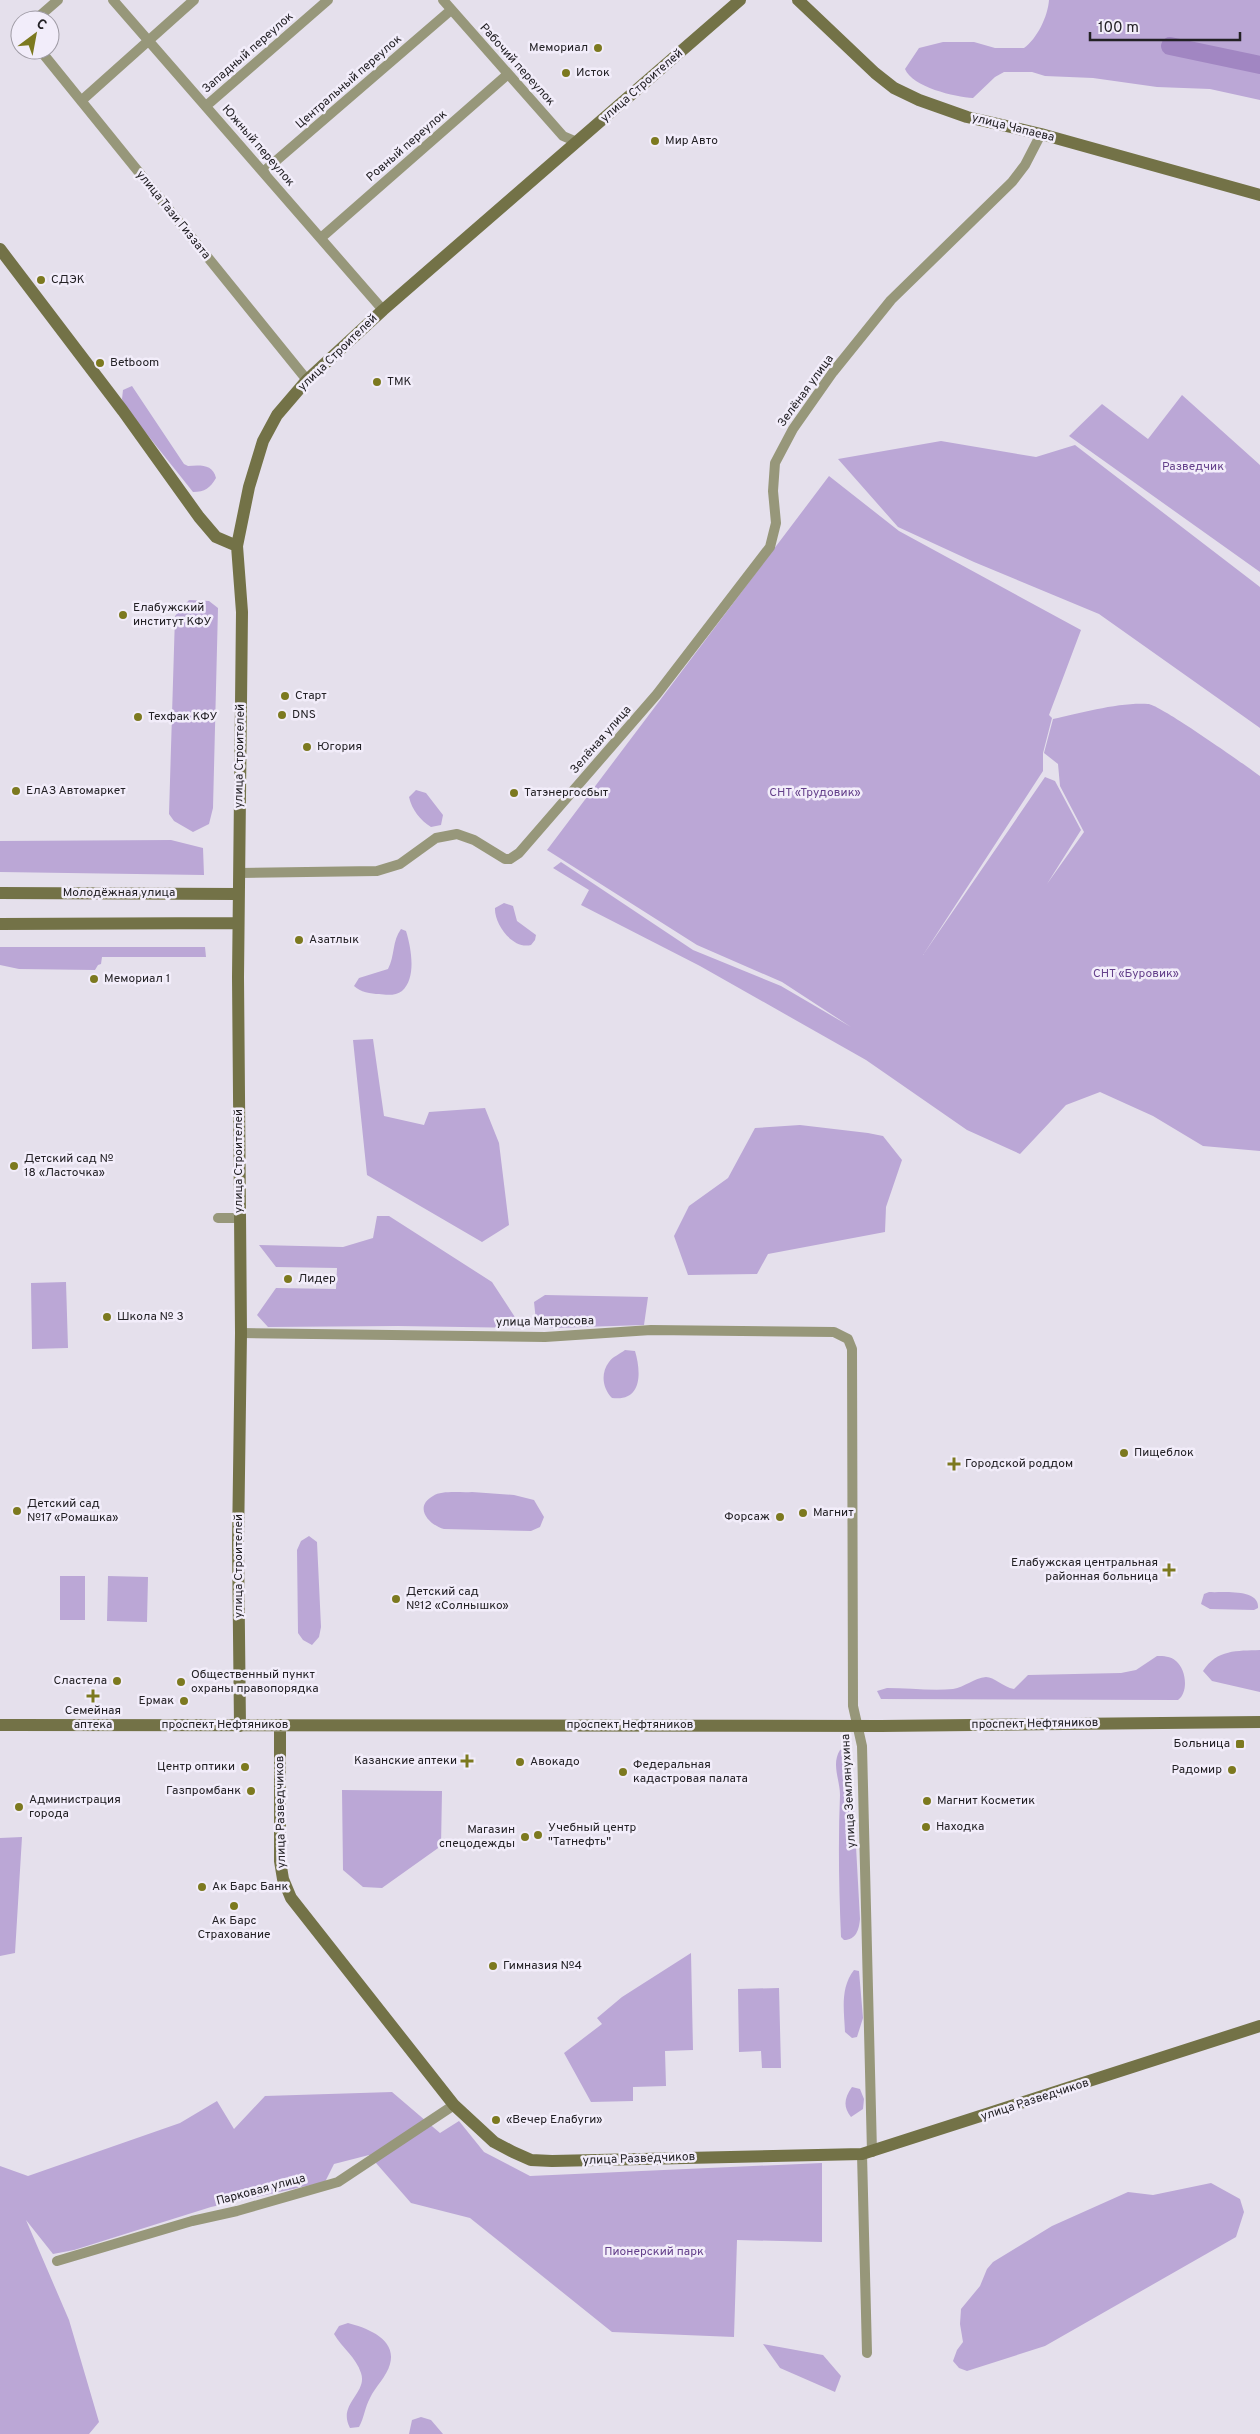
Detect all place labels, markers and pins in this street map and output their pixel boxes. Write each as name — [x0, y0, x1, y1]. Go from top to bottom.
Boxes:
place label: Мемориал — [529, 40, 588, 56]
marker: Мемориал — [592, 42, 604, 54]
place label: Исток — [576, 65, 610, 81]
marker: Исток — [560, 67, 572, 79]
place label: Мир Авто — [665, 133, 718, 149]
marker: Мир Авто — [649, 135, 661, 147]
place label: СДЭК — [51, 272, 85, 288]
marker: СДЭК — [35, 274, 47, 286]
place label: Betboom — [110, 355, 159, 371]
marker: Betboom — [94, 357, 106, 369]
place label: ТМК — [387, 374, 412, 390]
marker: ТМК — [371, 376, 383, 388]
place label: Елабужский институт КФУ — [133, 600, 212, 630]
marker: Елабужский институт КФУ — [117, 609, 129, 621]
place label: Старт — [295, 688, 327, 704]
marker: Старт — [279, 690, 291, 702]
place label: DNS — [292, 707, 316, 723]
place label: Техфак КФУ — [148, 709, 217, 725]
marker: DNS — [276, 709, 288, 721]
marker: Техфак КФУ — [132, 711, 144, 723]
place label: Югория — [317, 739, 362, 755]
marker: Югория — [301, 741, 313, 753]
place label: ЕлАЗ Автомаркет — [26, 783, 126, 799]
marker: ЕлАЗ Автомаркет — [10, 785, 22, 797]
place label: Татэнергосбыт — [524, 785, 609, 801]
marker: Татэнергосбыт — [508, 787, 520, 799]
place label: Азатлык — [309, 932, 359, 948]
marker: Азатлык — [293, 934, 305, 946]
place label: Мемориал 1 — [104, 971, 170, 987]
marker: Мемориал 1 — [88, 973, 100, 985]
place label: Детский сад № 18 «Ласточка» — [24, 1151, 114, 1181]
marker: Детский сад № 18 «Ласточка» — [8, 1160, 20, 1172]
place label: Лидер — [298, 1271, 336, 1287]
marker: Лидер — [282, 1273, 294, 1285]
place label: Школа № 3 — [117, 1309, 184, 1325]
marker: Школа № 3 — [101, 1311, 113, 1323]
place label: Пищеблок — [1134, 1445, 1194, 1461]
marker: Пищеблок — [1118, 1447, 1130, 1459]
place label: Городской роддом — [965, 1456, 1073, 1472]
marker: Городской роддом — [947, 1457, 961, 1471]
place label: Детский сад №17 «Ромашка» — [27, 1496, 118, 1526]
marker: Детский сад №17 «Ромашка» — [11, 1505, 23, 1517]
place label: Магнит — [813, 1505, 854, 1521]
marker: Магнит — [797, 1507, 809, 1519]
place label: Форсаж — [724, 1509, 770, 1525]
marker: Форсаж — [774, 1511, 786, 1523]
place label: Елабужская центральная районная больница — [1011, 1555, 1158, 1585]
marker: Елабужская центральная районная больница — [1162, 1563, 1176, 1577]
place label: Детский сад №12 «Солнышко» — [406, 1584, 509, 1614]
marker: Детский сад №12 «Солнышко» — [390, 1593, 402, 1605]
place label: Общественный пункт охраны правопорядка — [191, 1667, 319, 1697]
place label: Сластела — [54, 1673, 107, 1689]
marker: Сластела — [111, 1675, 123, 1687]
marker: Общественный пункт охраны правопорядка — [175, 1676, 187, 1688]
marker: Семейная аптека — [87, 1690, 99, 1702]
place label: Ермак — [139, 1693, 174, 1709]
marker: Ермак — [178, 1695, 190, 1707]
place label: Семейная аптека — [65, 1703, 121, 1733]
place label: Больница — [1173, 1736, 1230, 1752]
marker: Больница — [1234, 1738, 1246, 1750]
place label: Казанские аптеки — [354, 1753, 457, 1769]
place label: Авокадо — [530, 1754, 580, 1770]
marker: Казанские аптеки — [461, 1755, 473, 1767]
marker: Авокадо — [514, 1756, 526, 1768]
place label: Федеральная кадастровая палата — [633, 1757, 748, 1787]
place label: Центр оптики — [157, 1759, 235, 1775]
marker: Центр оптики — [239, 1761, 251, 1773]
place label: Радомир — [1171, 1762, 1222, 1778]
marker: Радомир — [1226, 1764, 1238, 1776]
marker: Федеральная кадастровая палата — [617, 1766, 629, 1778]
place label: Газпромбанк — [166, 1783, 241, 1799]
marker: Газпромбанк — [245, 1785, 257, 1797]
place label: Администрация города — [29, 1792, 121, 1822]
place label: Магнит Косметик — [937, 1793, 1035, 1809]
marker: Магнит Косметик — [921, 1795, 933, 1807]
marker: Администрация города — [13, 1801, 25, 1813]
place label: Находка — [936, 1819, 984, 1835]
place label: Учебный центр "Татнефть" — [548, 1820, 636, 1850]
marker: Находка — [920, 1821, 932, 1833]
place label: Магазин спецодежды — [439, 1822, 515, 1852]
marker: Учебный центр "Татнефть" — [532, 1829, 544, 1841]
marker: Магазин спецодежды — [519, 1831, 531, 1843]
place label: Ак Барс Банк — [212, 1879, 288, 1895]
marker: Ак Барс Банк — [196, 1881, 208, 1893]
marker: Ак Барс Страхование — [228, 1900, 240, 1912]
place label: Ак Барс Страхование — [197, 1913, 271, 1943]
place label: Гимназия №4 — [503, 1958, 582, 1974]
marker: Гимназия №4 — [487, 1960, 499, 1972]
place label: «Вечер Елабуги» — [506, 2112, 603, 2128]
marker: «Вечер Елабуги» — [490, 2114, 502, 2126]

